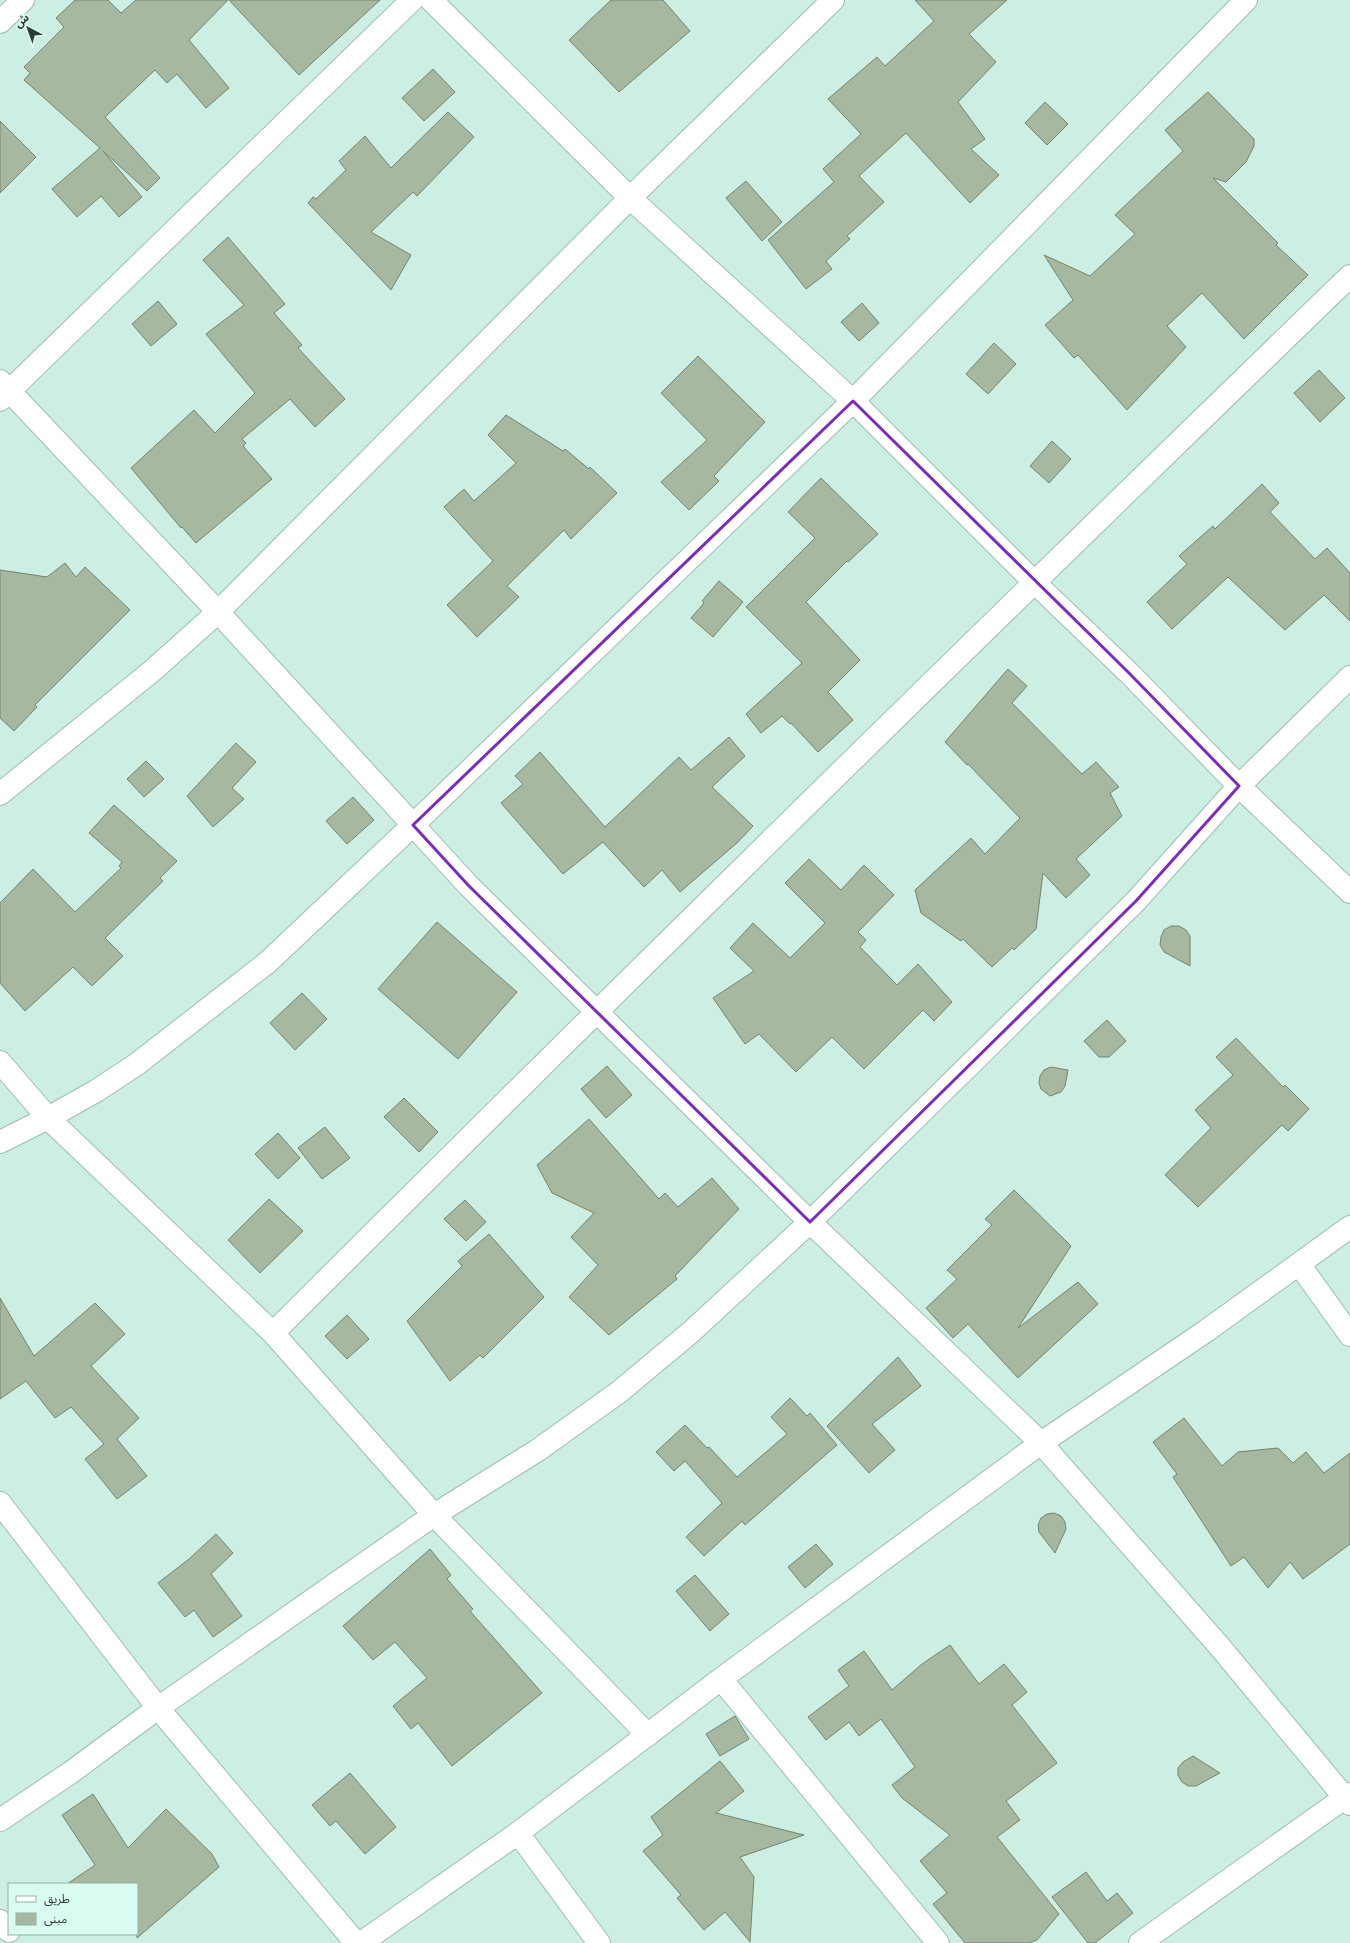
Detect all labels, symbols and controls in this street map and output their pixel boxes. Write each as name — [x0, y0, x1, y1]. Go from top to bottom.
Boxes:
north arrow — [8, 8, 48, 48]
text: ش — [12, 11, 32, 31]
legend — [8, 1883, 138, 1935]
text: طريق — [44, 1892, 70, 1907]
text: مبنى — [44, 1912, 67, 1926]

